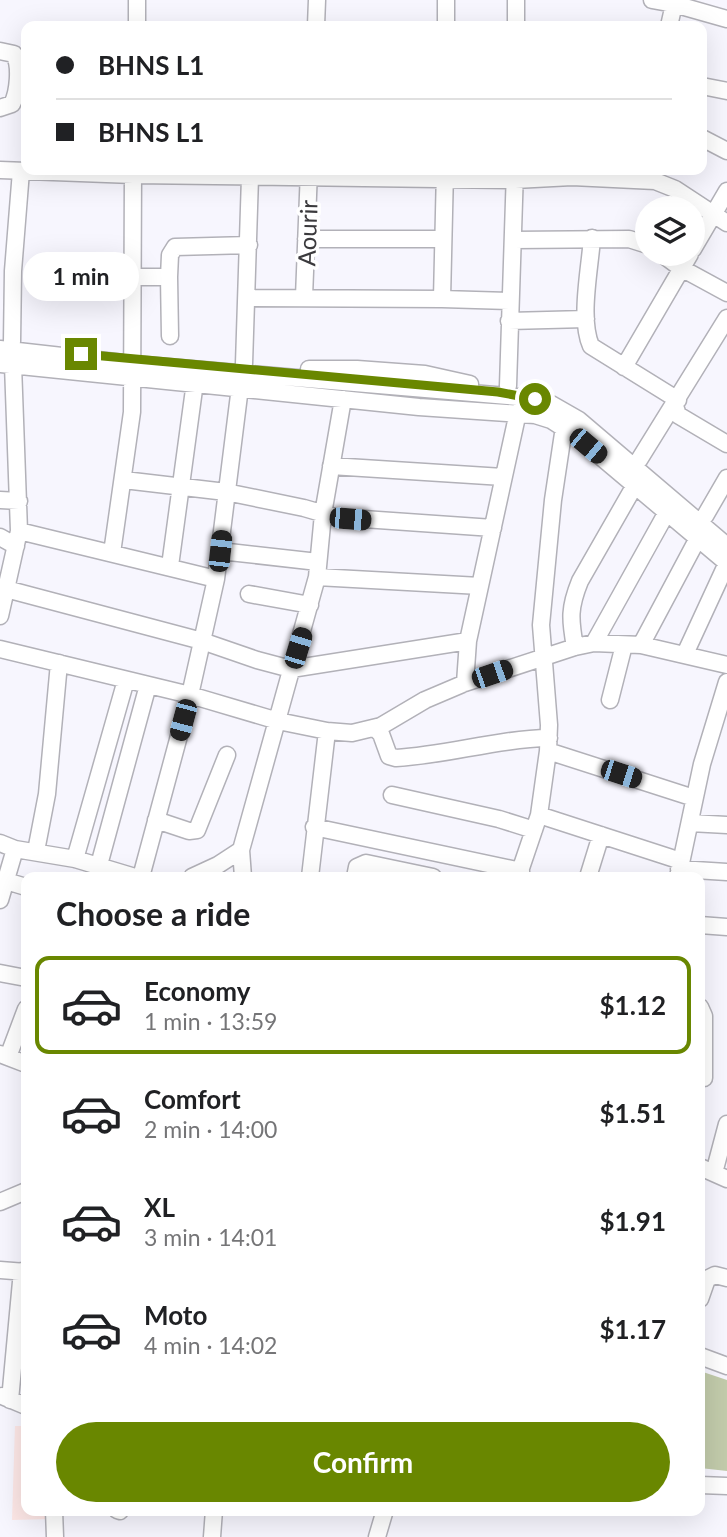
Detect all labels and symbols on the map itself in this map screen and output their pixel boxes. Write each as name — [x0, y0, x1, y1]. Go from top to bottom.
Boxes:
street label: Aourir — [291, 199, 323, 267]
callout: 1 min — [23, 252, 139, 302]
route end — [65, 338, 97, 370]
route start — [519, 383, 551, 415]
car — [566, 424, 611, 468]
car — [329, 507, 372, 531]
car — [208, 529, 233, 573]
car — [282, 625, 315, 671]
car — [469, 657, 516, 691]
car — [168, 697, 199, 743]
car — [598, 758, 645, 790]

